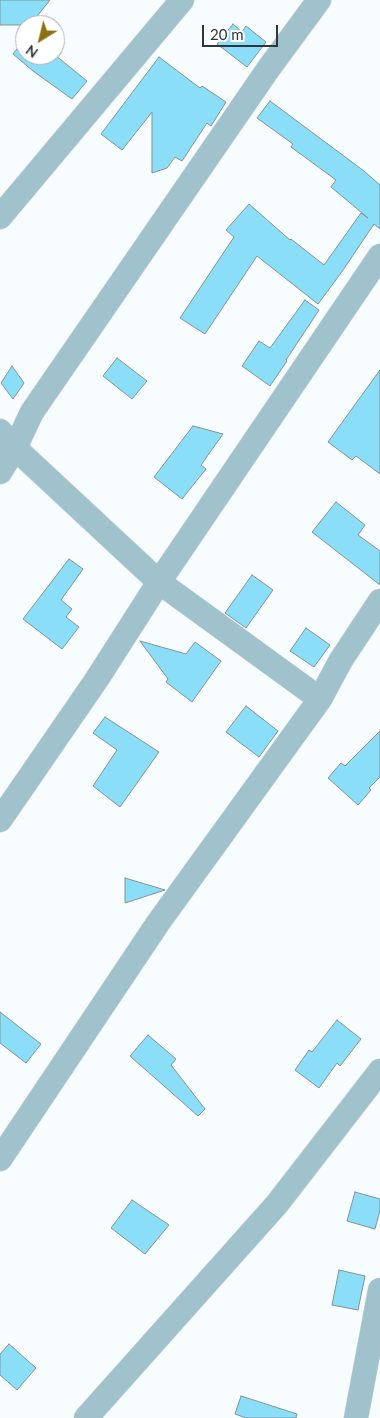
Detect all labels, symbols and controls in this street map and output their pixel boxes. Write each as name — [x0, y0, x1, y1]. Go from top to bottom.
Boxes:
north arrow — [15, 15, 65, 65]
scale bar — [205, 15, 281, 47]
text: 20 m — [210, 25, 244, 43]
text: N — [22, 42, 41, 62]

